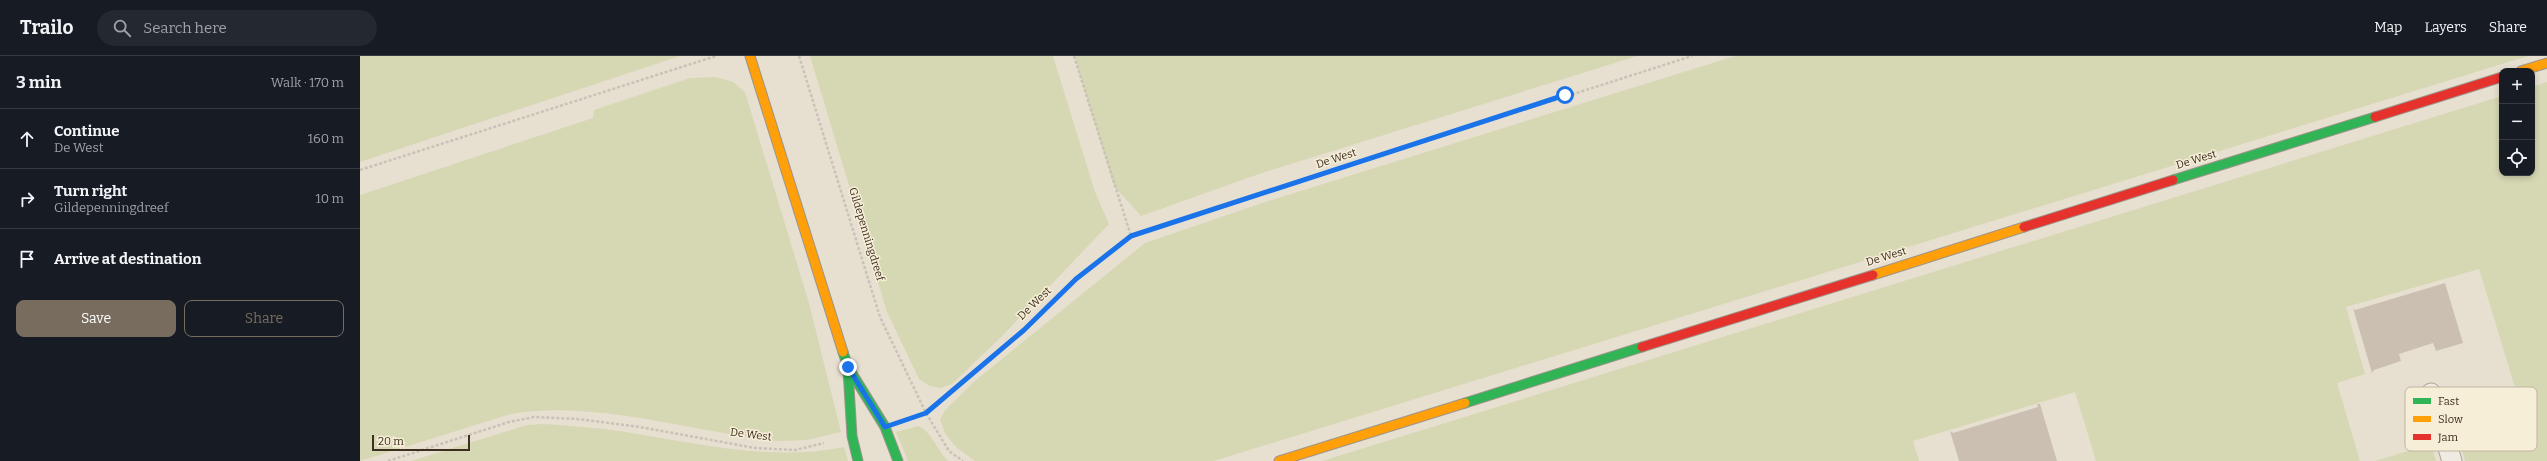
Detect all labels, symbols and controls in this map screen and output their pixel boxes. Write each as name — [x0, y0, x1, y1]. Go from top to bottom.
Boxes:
search box — [97, 10, 377, 46]
text: Trailo — [20, 16, 73, 39]
icon: search — [111, 17, 133, 39]
text: Search here — [143, 19, 227, 37]
text: Map — [2374, 19, 2402, 36]
text: Layers — [2424, 19, 2467, 36]
text: Share — [2489, 19, 2527, 36]
map controls — [2499, 68, 2535, 176]
button: + — [2499, 68, 2535, 104]
text: 3 min — [16, 72, 61, 93]
text: Walk · 170 m — [271, 75, 344, 90]
route start — [1556, 86, 1574, 104]
button: − — [2499, 104, 2535, 140]
text: Continue — [54, 122, 120, 140]
icon: ahead — [16, 128, 38, 150]
text: 160 m — [308, 131, 344, 146]
text: De West — [54, 140, 103, 155]
button: locate — [2499, 140, 2535, 176]
street label: De West — [1314, 146, 1358, 171]
street label: De West — [2174, 147, 2218, 172]
text: Turn right — [54, 182, 127, 200]
street label: Gildepenningdreef — [846, 186, 887, 283]
icon: right — [16, 188, 38, 210]
text: 10 m — [315, 191, 344, 206]
text: Gildepenningdreef — [54, 200, 168, 215]
street label: De West — [1864, 244, 1908, 269]
icon: arrive — [16, 248, 38, 270]
text: Arrive at destination — [54, 250, 201, 268]
street label: De West — [1015, 284, 1054, 323]
button: Save — [16, 300, 176, 337]
button: Share — [184, 300, 344, 337]
route end — [839, 358, 857, 376]
legend — [2405, 387, 2537, 451]
text: Fast — [2438, 395, 2459, 408]
text: Slow — [2438, 413, 2463, 426]
street label: De West — [729, 425, 772, 443]
text: Jam — [2437, 431, 2458, 444]
scale bar — [372, 433, 470, 452]
text: 20 m — [378, 435, 404, 448]

